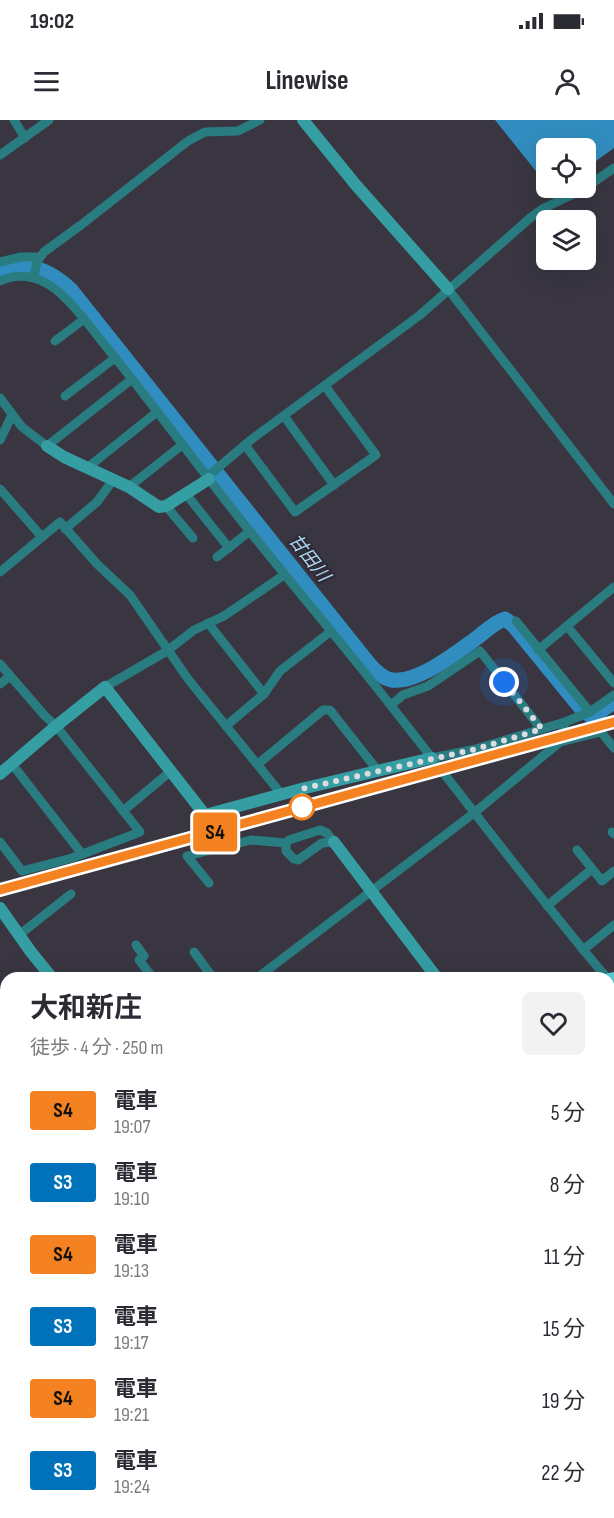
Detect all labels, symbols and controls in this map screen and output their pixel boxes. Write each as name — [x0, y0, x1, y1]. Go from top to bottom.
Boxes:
text: 19:02 — [30, 8, 74, 35]
icon: menu — [30, 65, 63, 98]
text: Linewise — [265, 65, 349, 97]
icon: person — [551, 65, 584, 98]
map controls — [536, 138, 596, 270]
button: locate — [536, 138, 596, 198]
button: layers — [536, 210, 596, 270]
water label: 甘田川 — [284, 530, 335, 587]
your location — [489, 667, 519, 697]
unlabelled marker — [289, 794, 315, 820]
line badge: S4 — [188, 812, 242, 852]
text: S4 — [205, 820, 225, 845]
text: 大和新庄 — [30, 992, 142, 1025]
button: heart — [522, 992, 585, 1055]
text: 徒歩 · 4 分 · 250 m — [30, 1036, 163, 1060]
text: 電車 — [114, 1088, 158, 1115]
text: S4 — [53, 1098, 73, 1123]
text: 5 分 — [551, 1100, 585, 1127]
text: 19:07 — [114, 1115, 151, 1139]
text: 電車 — [114, 1160, 158, 1187]
text: S3 — [54, 1170, 72, 1195]
text: 8 分 — [550, 1172, 585, 1199]
text: 19:10 — [114, 1187, 150, 1211]
text: 電車 — [114, 1232, 158, 1259]
text: S4 — [53, 1242, 73, 1267]
text: 11 分 — [544, 1244, 585, 1271]
text: 19:13 — [114, 1259, 149, 1283]
text: 電車 — [114, 1304, 158, 1331]
text: S3 — [54, 1314, 72, 1339]
text: 15 分 — [543, 1316, 585, 1343]
text: 19:17 — [114, 1331, 149, 1355]
text: 電車 — [114, 1376, 158, 1403]
text: S4 — [53, 1386, 73, 1411]
text: 19 分 — [542, 1388, 585, 1415]
text: 19:21 — [114, 1403, 149, 1427]
text: 電車 — [114, 1448, 158, 1475]
text: S3 — [54, 1458, 72, 1483]
text: 22 分 — [541, 1460, 585, 1487]
text: 19:24 — [114, 1475, 150, 1499]

